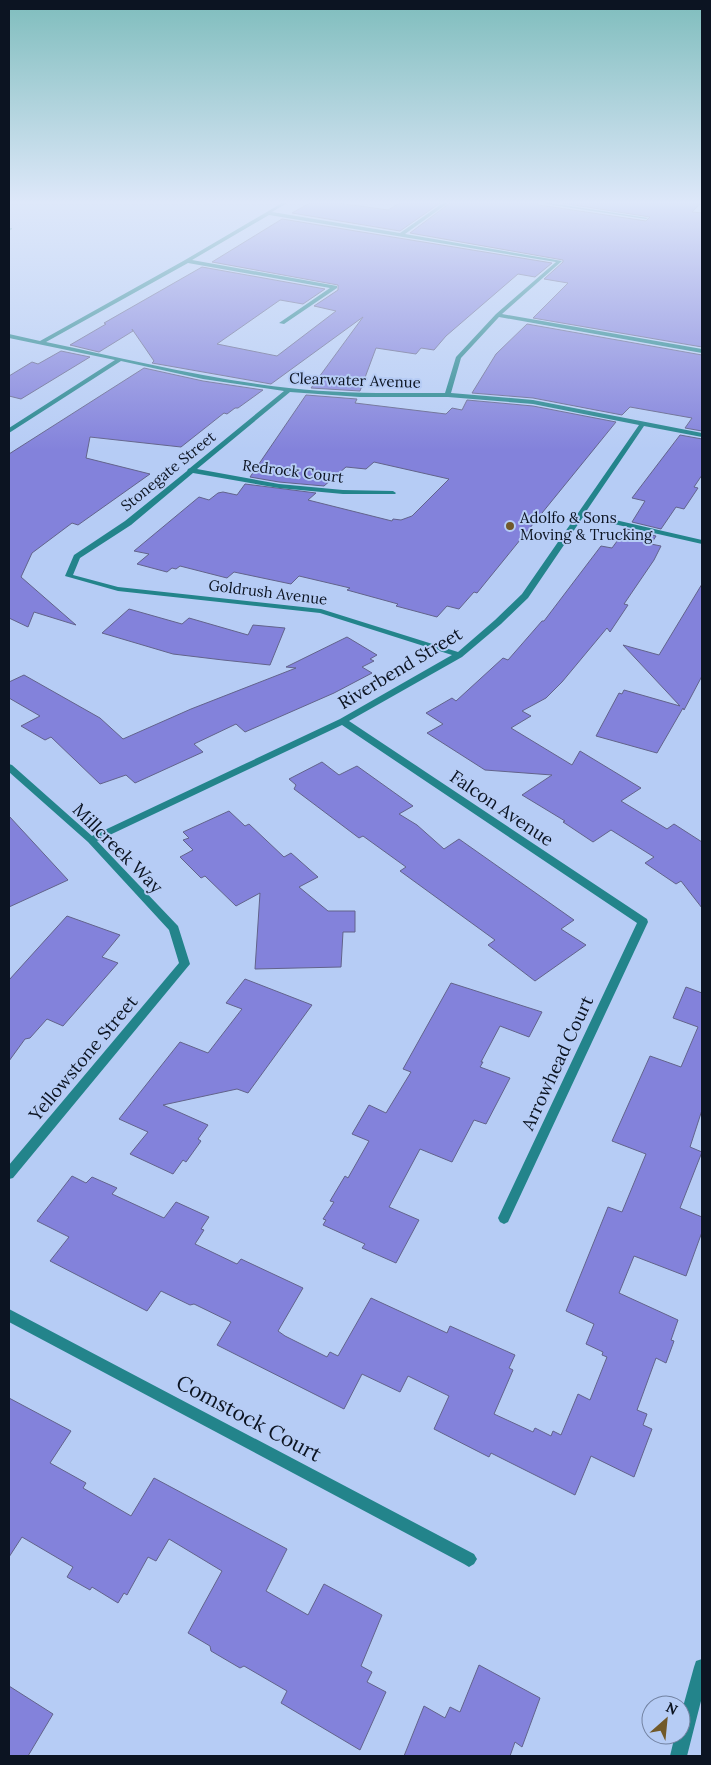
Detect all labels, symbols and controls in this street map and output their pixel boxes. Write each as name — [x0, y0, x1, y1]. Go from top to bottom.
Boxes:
street label: Clearwater Avenue — [289, 368, 421, 392]
street label: Stonegate Street — [117, 427, 219, 515]
street label: Redrock Court — [241, 455, 345, 487]
place label: Adolfo & Sons Moving & Trucking — [519, 508, 653, 544]
marker: Adolfo & Sons Moving & Trucking — [504, 520, 516, 532]
street label: Goldrush Avenue — [208, 575, 328, 609]
street label: Riverbend Street — [334, 622, 466, 714]
street label: Falcon Avenue — [446, 765, 558, 851]
street label: Millcreek Way — [68, 798, 168, 898]
street label: Yellowstone Street — [23, 990, 142, 1126]
street label: Arrowhead Court — [515, 992, 598, 1135]
street label: Comstock Court — [172, 1368, 327, 1468]
north arrow — [641, 1695, 691, 1745]
text: N — [663, 1698, 681, 1719]

